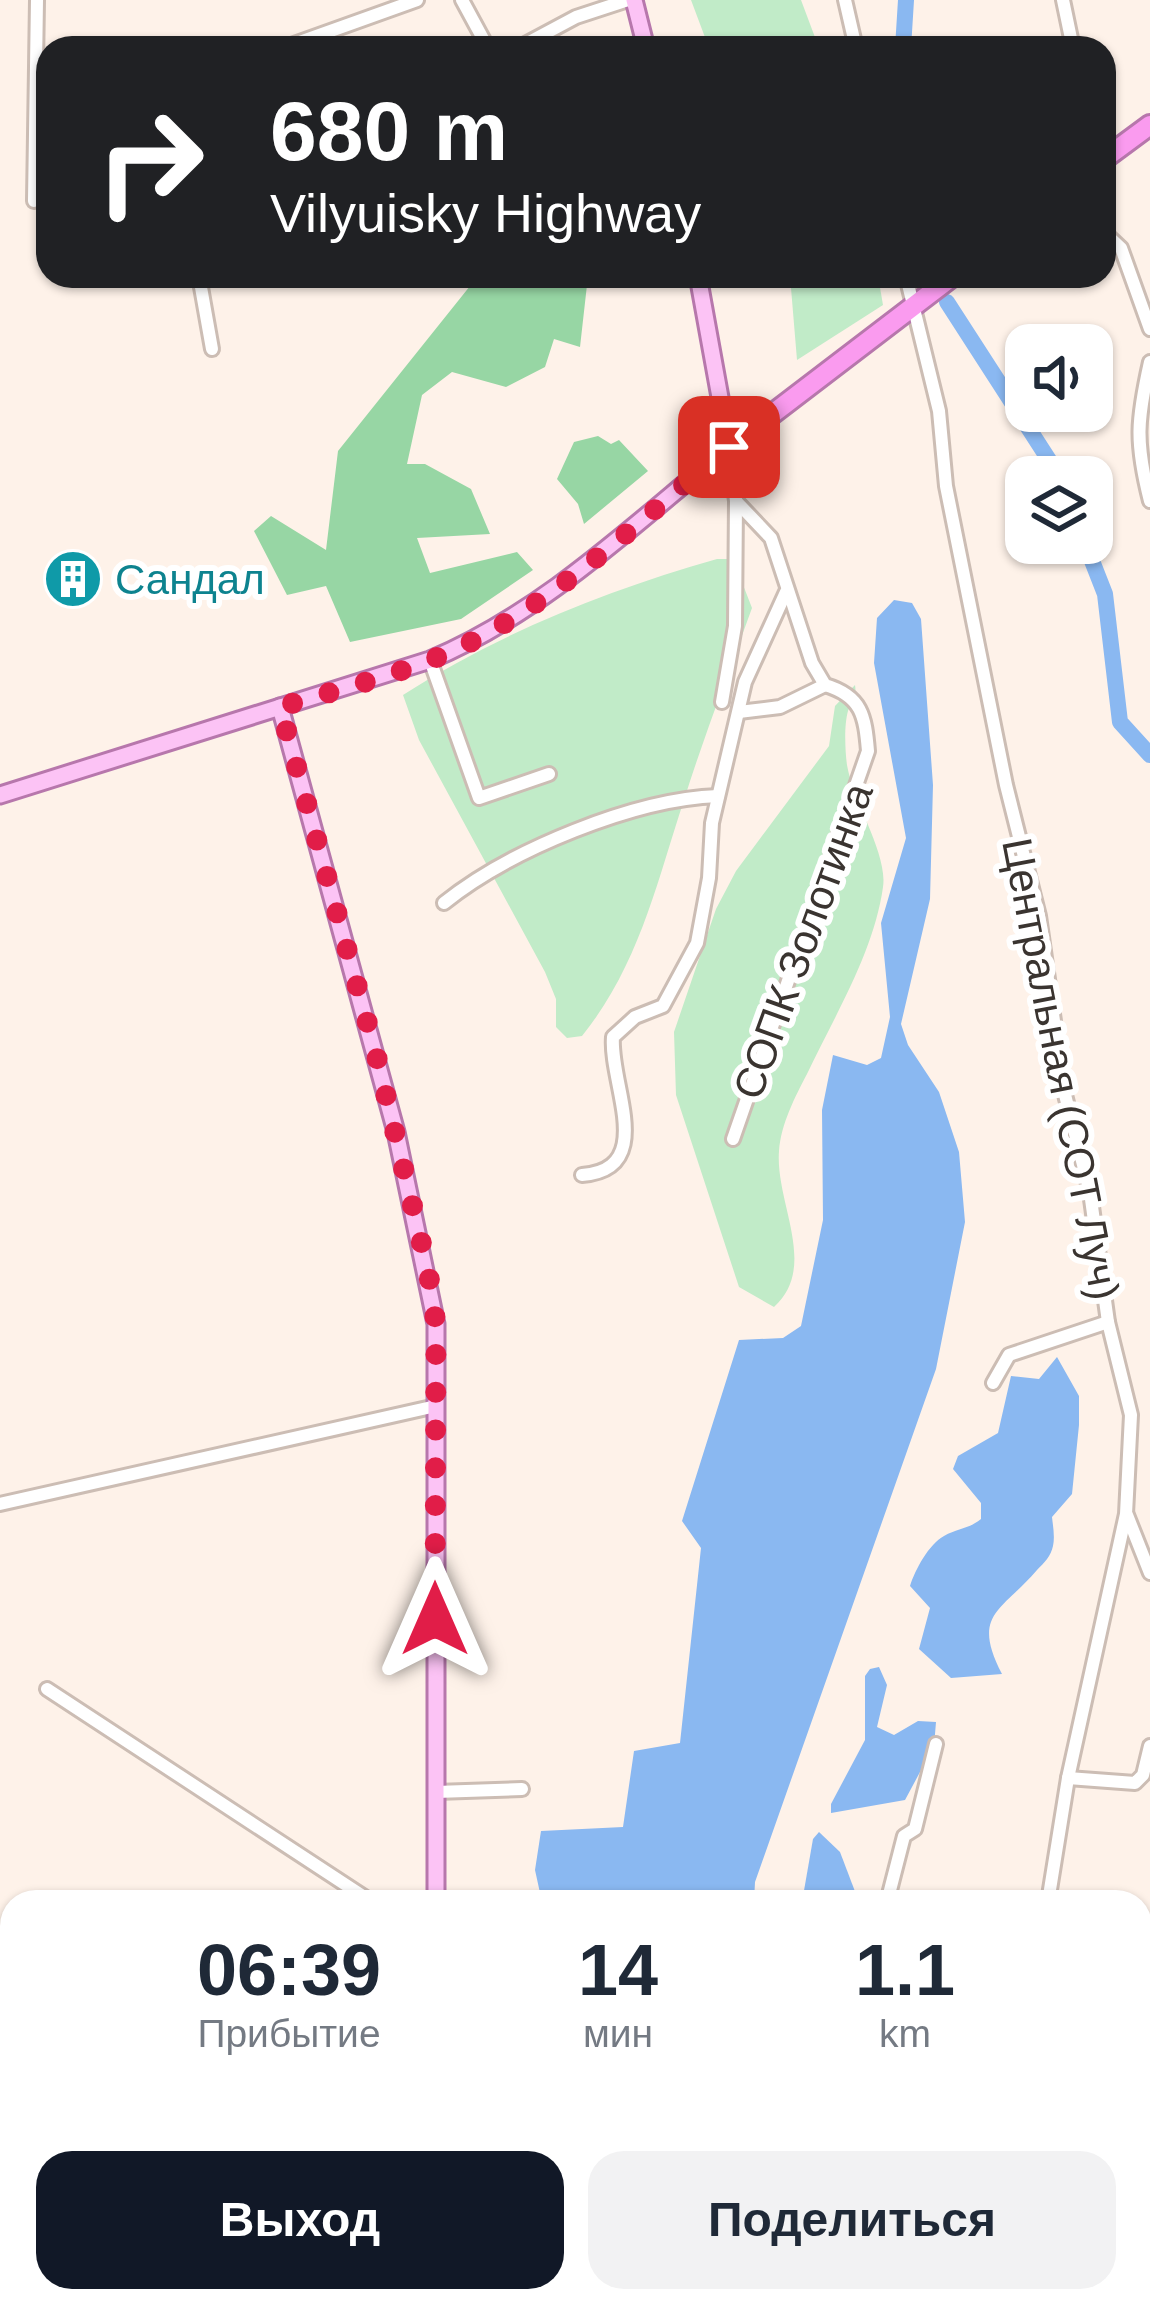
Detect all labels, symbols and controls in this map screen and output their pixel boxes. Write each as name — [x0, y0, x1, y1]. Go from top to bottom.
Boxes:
icon: right — [72, 84, 228, 240]
text: 680 m — [270, 84, 508, 178]
text: Vilyuisky Highway — [270, 183, 701, 243]
map controls — [1005, 324, 1113, 564]
button: sound — [1005, 324, 1113, 432]
pin — [678, 396, 780, 498]
icon: arrive — [696, 414, 762, 480]
button: layers — [1005, 456, 1113, 564]
building icon: Сандал — [42, 548, 104, 610]
place label: Сандал — [115, 556, 265, 603]
street label: СОПК Золотинка — [724, 776, 882, 1105]
street label: Центральная (СОТ Луч) — [993, 834, 1129, 1304]
position arrow — [372, 1556, 498, 1682]
text: 06:39 — [197, 1930, 381, 2010]
text: 14 — [578, 1930, 658, 2010]
text: 1.1 — [855, 1930, 955, 2010]
text: Прибытие — [197, 2012, 381, 2055]
text: мин — [583, 2012, 653, 2055]
text: km — [879, 2012, 931, 2055]
button: Выход — [36, 2151, 564, 2289]
button: Поделиться — [588, 2151, 1116, 2289]

